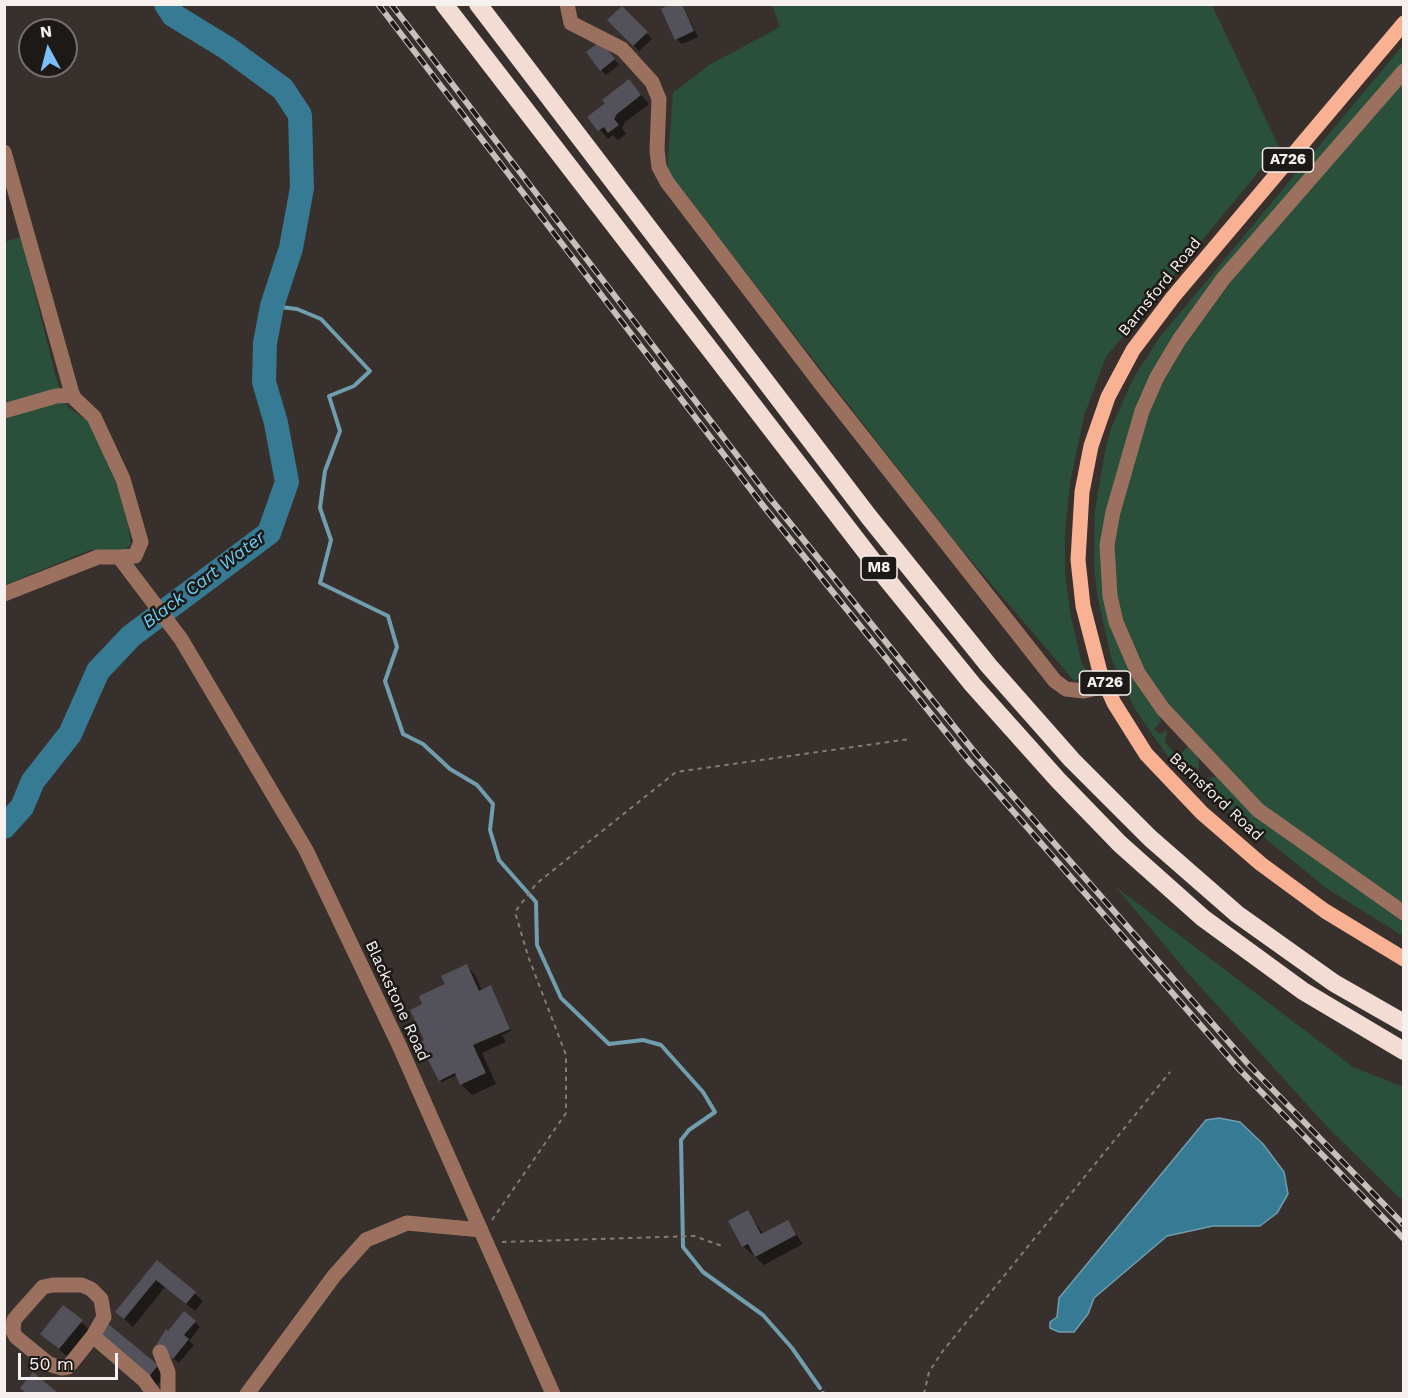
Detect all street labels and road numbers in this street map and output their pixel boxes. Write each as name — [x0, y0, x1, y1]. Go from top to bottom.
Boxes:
road number: A726 — [1262, 148, 1314, 172]
street label: Barnsford Road — [1115, 234, 1205, 340]
road number: M8 — [861, 556, 897, 580]
road number: A726 — [1080, 671, 1130, 695]
street label: Barnsford Road — [1165, 749, 1267, 845]
street label: Blackstone Road — [361, 938, 433, 1064]

